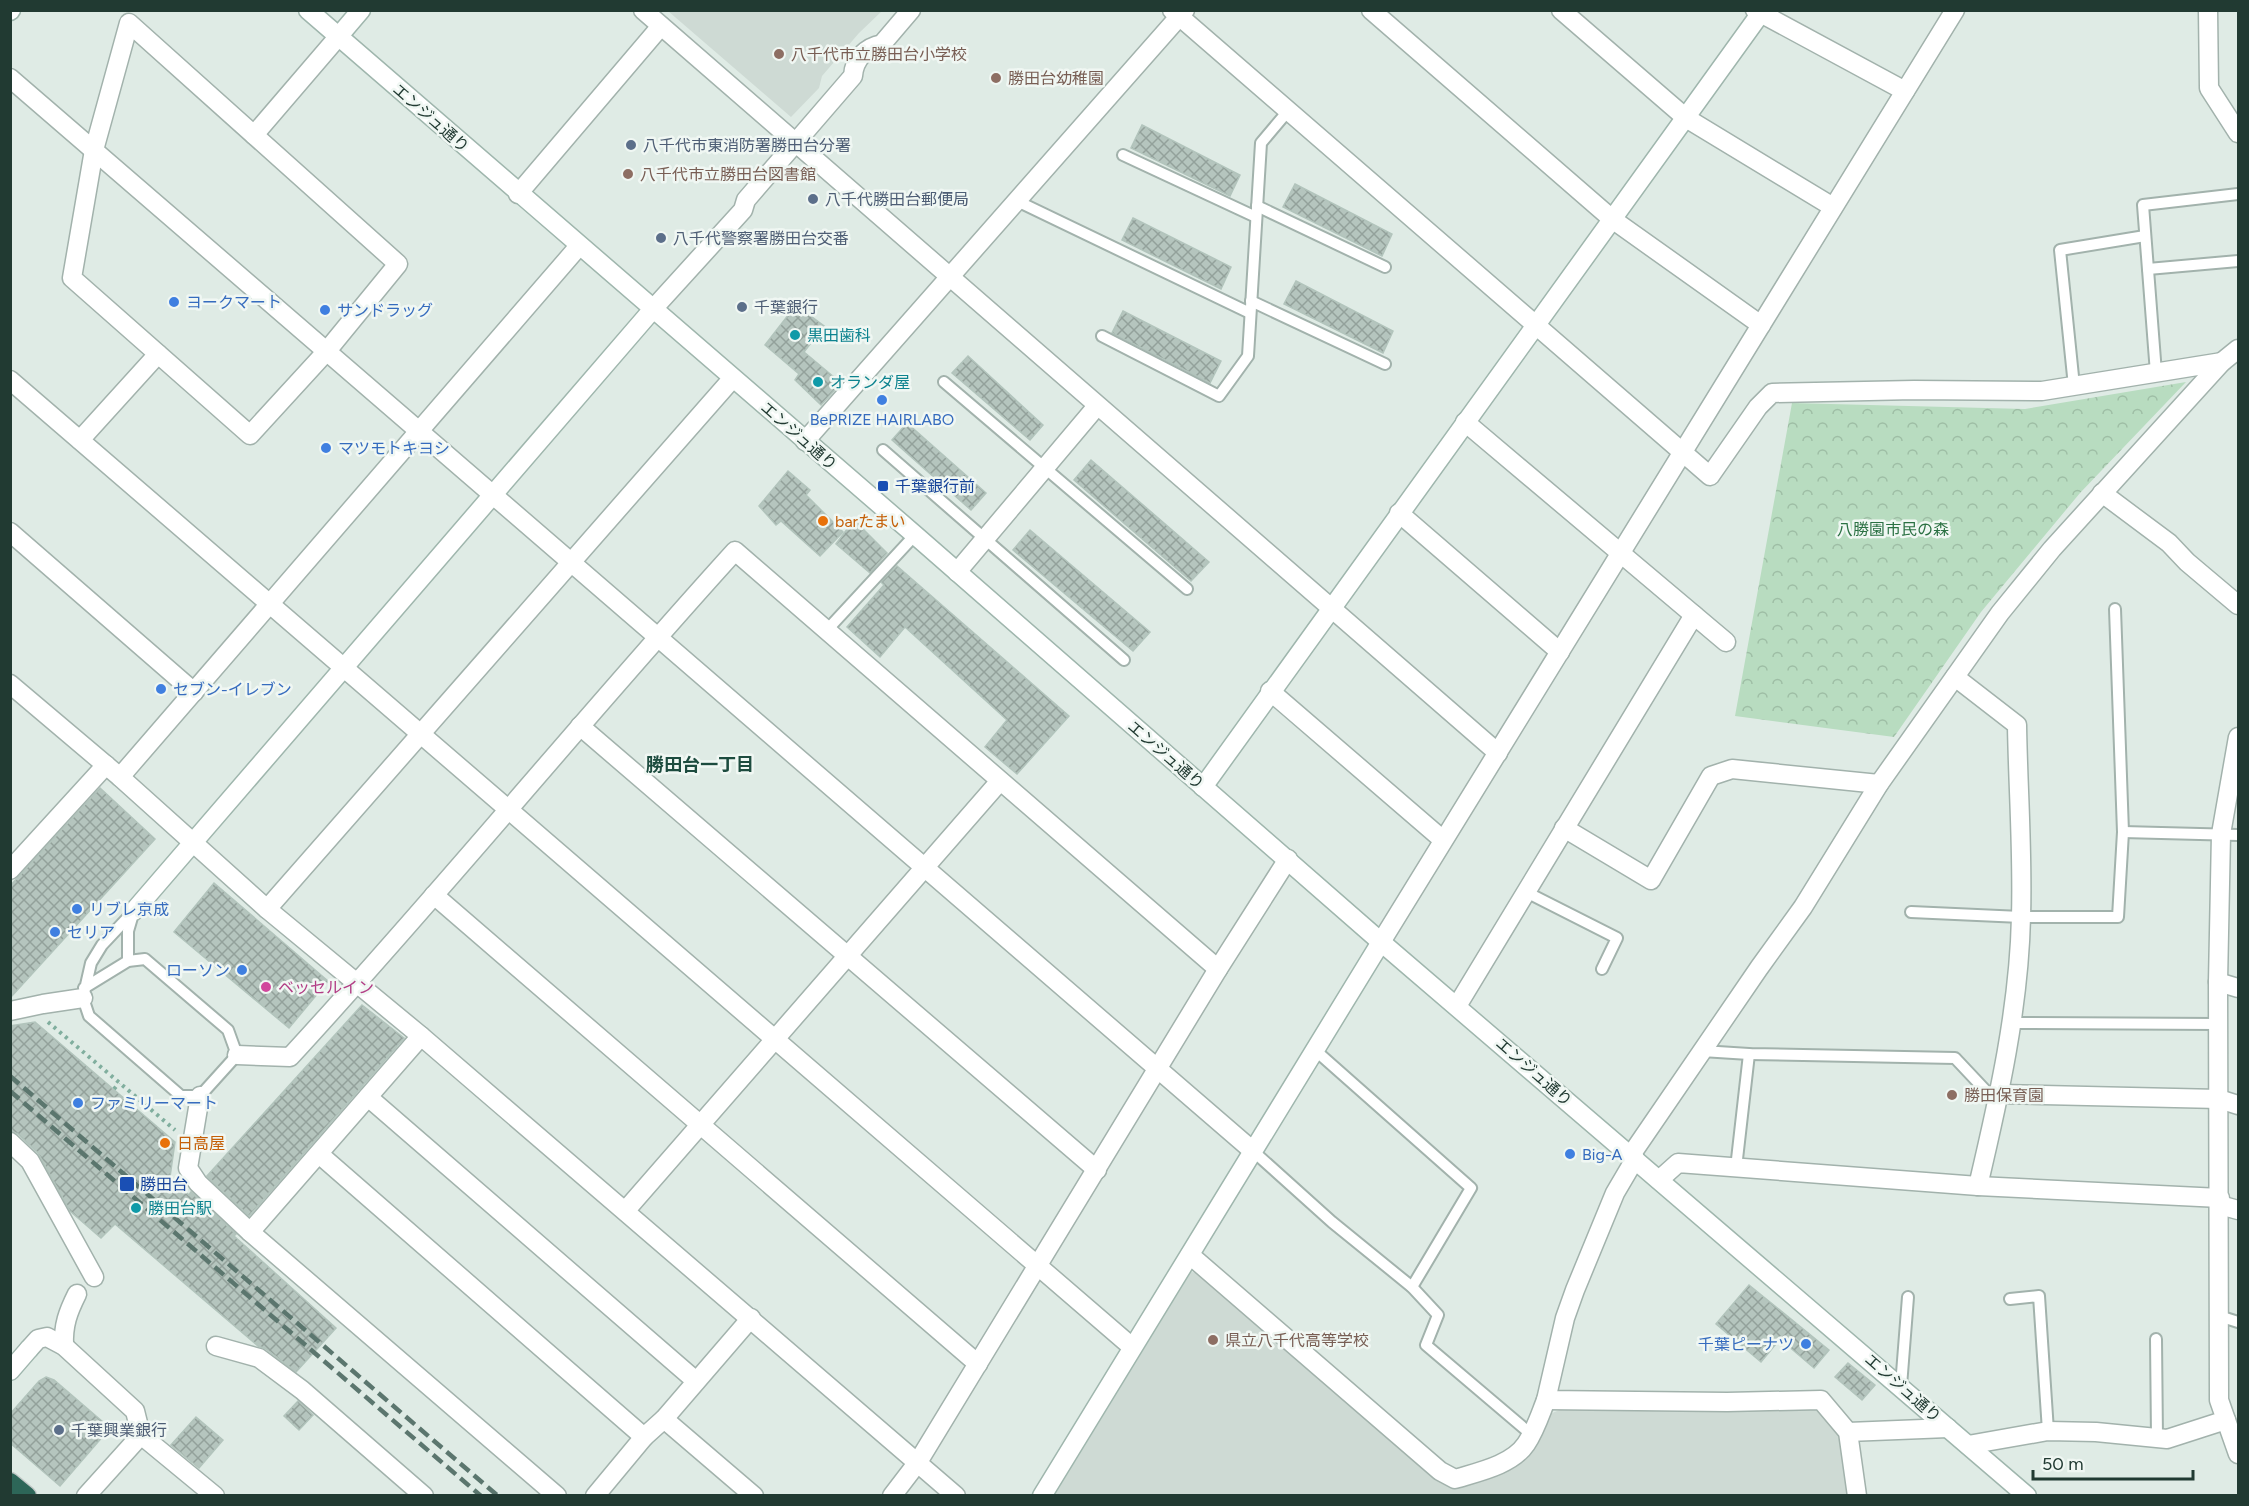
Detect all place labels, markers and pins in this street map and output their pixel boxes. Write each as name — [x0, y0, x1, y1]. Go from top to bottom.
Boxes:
place label: 八千代市立勝田台小学校 — [791, 45, 967, 64]
marker: 八千代市立勝田台小学校 — [772, 47, 786, 61]
place label: 勝田台幼稚園 — [1008, 69, 1104, 88]
marker: 勝田台幼稚園 — [989, 71, 1003, 85]
place label: 八千代市東消防署勝田台分署 — [643, 136, 851, 155]
marker: 八千代市東消防署勝田台分署 — [624, 138, 638, 152]
place label: 八千代市立勝田台図書館 — [640, 165, 816, 184]
marker: 八千代市立勝田台図書館 — [621, 167, 635, 181]
place label: 八千代勝田台郵便局 — [825, 190, 969, 209]
marker: 八千代勝田台郵便局 — [806, 192, 820, 206]
place label: 八千代警察署勝田台交番 — [673, 229, 849, 248]
marker: 八千代警察署勝田台交番 — [654, 231, 668, 245]
place label: ヨークマート — [186, 293, 282, 312]
marker: ヨークマート — [167, 295, 181, 309]
place label: 千葉銀行 — [754, 298, 818, 317]
marker: 千葉銀行 — [735, 300, 749, 314]
place label: サンドラッグ — [337, 301, 433, 320]
marker: サンドラッグ — [318, 303, 332, 317]
place label: 黒田歯科 — [807, 326, 871, 345]
marker: 黒田歯科 — [788, 328, 802, 342]
place label: オランダ屋 — [830, 373, 910, 392]
marker: オランダ屋 — [811, 375, 825, 389]
marker: BePRIZE HAIRLABO — [875, 393, 889, 407]
place label: BePRIZE HAIRLABO — [810, 410, 954, 429]
place label: マツモトキヨシ — [338, 439, 450, 458]
marker: マツモトキヨシ — [319, 441, 333, 455]
place label: 千葉銀行前 — [895, 477, 975, 496]
marker: 千葉銀行前 — [876, 479, 890, 493]
place label: barたまい — [835, 512, 905, 531]
marker: barたまい — [816, 514, 830, 528]
place label: セブン-イレブン — [173, 680, 292, 699]
marker: セブン-イレブン — [154, 682, 168, 696]
place label: リブレ京成 — [89, 900, 169, 919]
marker: リブレ京成 — [70, 902, 84, 916]
place label: セリア — [67, 923, 115, 942]
marker: セリア — [48, 925, 62, 939]
place label: ローソン — [166, 961, 230, 980]
marker: ローソン — [235, 963, 249, 977]
place label: ベッセルイン — [278, 978, 374, 997]
marker: ベッセルイン — [259, 980, 273, 994]
place label: 勝田保育園 — [1964, 1086, 2044, 1105]
marker: 勝田保育園 — [1945, 1088, 1959, 1102]
place label: ファミリーマート — [90, 1094, 218, 1113]
marker: ファミリーマート — [71, 1096, 85, 1110]
place label: 日高屋 — [177, 1134, 225, 1153]
marker: 日高屋 — [158, 1136, 172, 1150]
place label: Big-A — [1582, 1145, 1623, 1164]
marker: Big-A — [1563, 1147, 1577, 1161]
marker: 勝田台 — [118, 1175, 136, 1193]
place label: 勝田台 — [140, 1175, 188, 1194]
place label: 勝田台駅 — [148, 1199, 212, 1218]
marker: 勝田台駅 — [129, 1201, 143, 1215]
place label: 県立八千代高等学校 — [1225, 1331, 1369, 1350]
marker: 県立八千代高等学校 — [1206, 1333, 1220, 1347]
place label: 千葉ピーナツ — [1698, 1335, 1794, 1354]
marker: 千葉ピーナツ — [1799, 1337, 1813, 1351]
place label: 千葉興業銀行 — [71, 1421, 167, 1440]
marker: 千葉興業銀行 — [52, 1423, 66, 1437]

